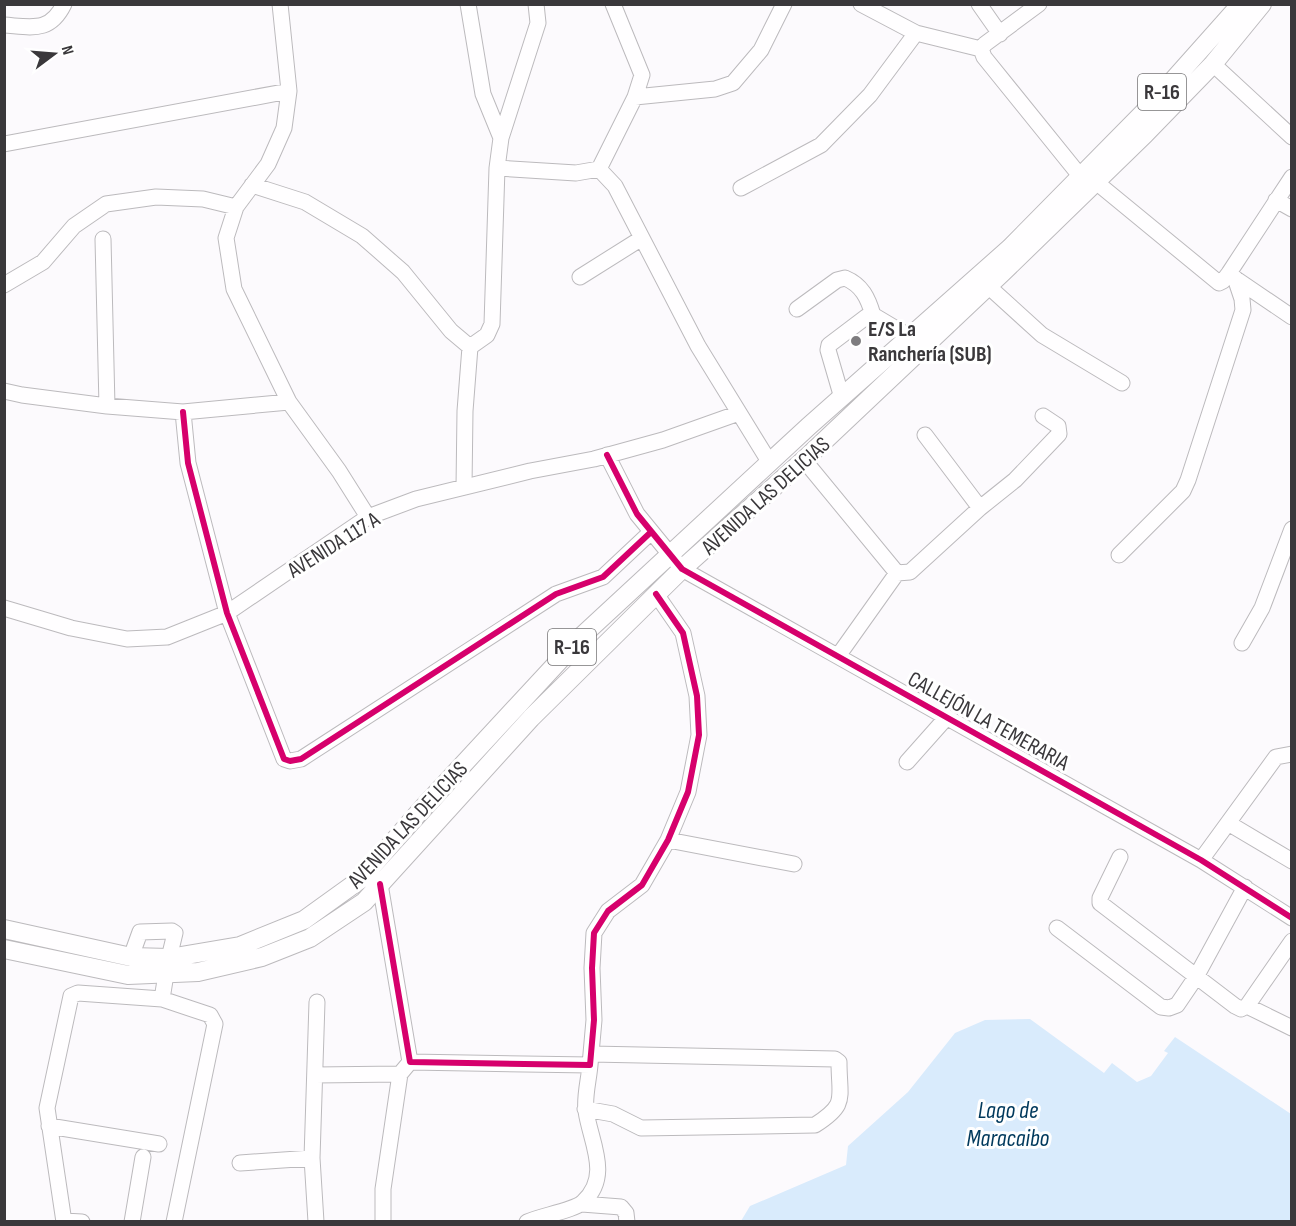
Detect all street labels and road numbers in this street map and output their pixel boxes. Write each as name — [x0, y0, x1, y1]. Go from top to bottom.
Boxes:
road number: R-16 — [1138, 74, 1186, 110]
street label: AVENIDA LAS DELICIAS — [695, 431, 836, 562]
street label: AVENIDA 117 A — [282, 506, 386, 585]
road number: R-16 — [548, 629, 596, 665]
street label: CALLEJÓN LA TEMERARIA — [903, 666, 1074, 777]
street label: AVENIDA LAS DELICIAS — [342, 756, 474, 895]

